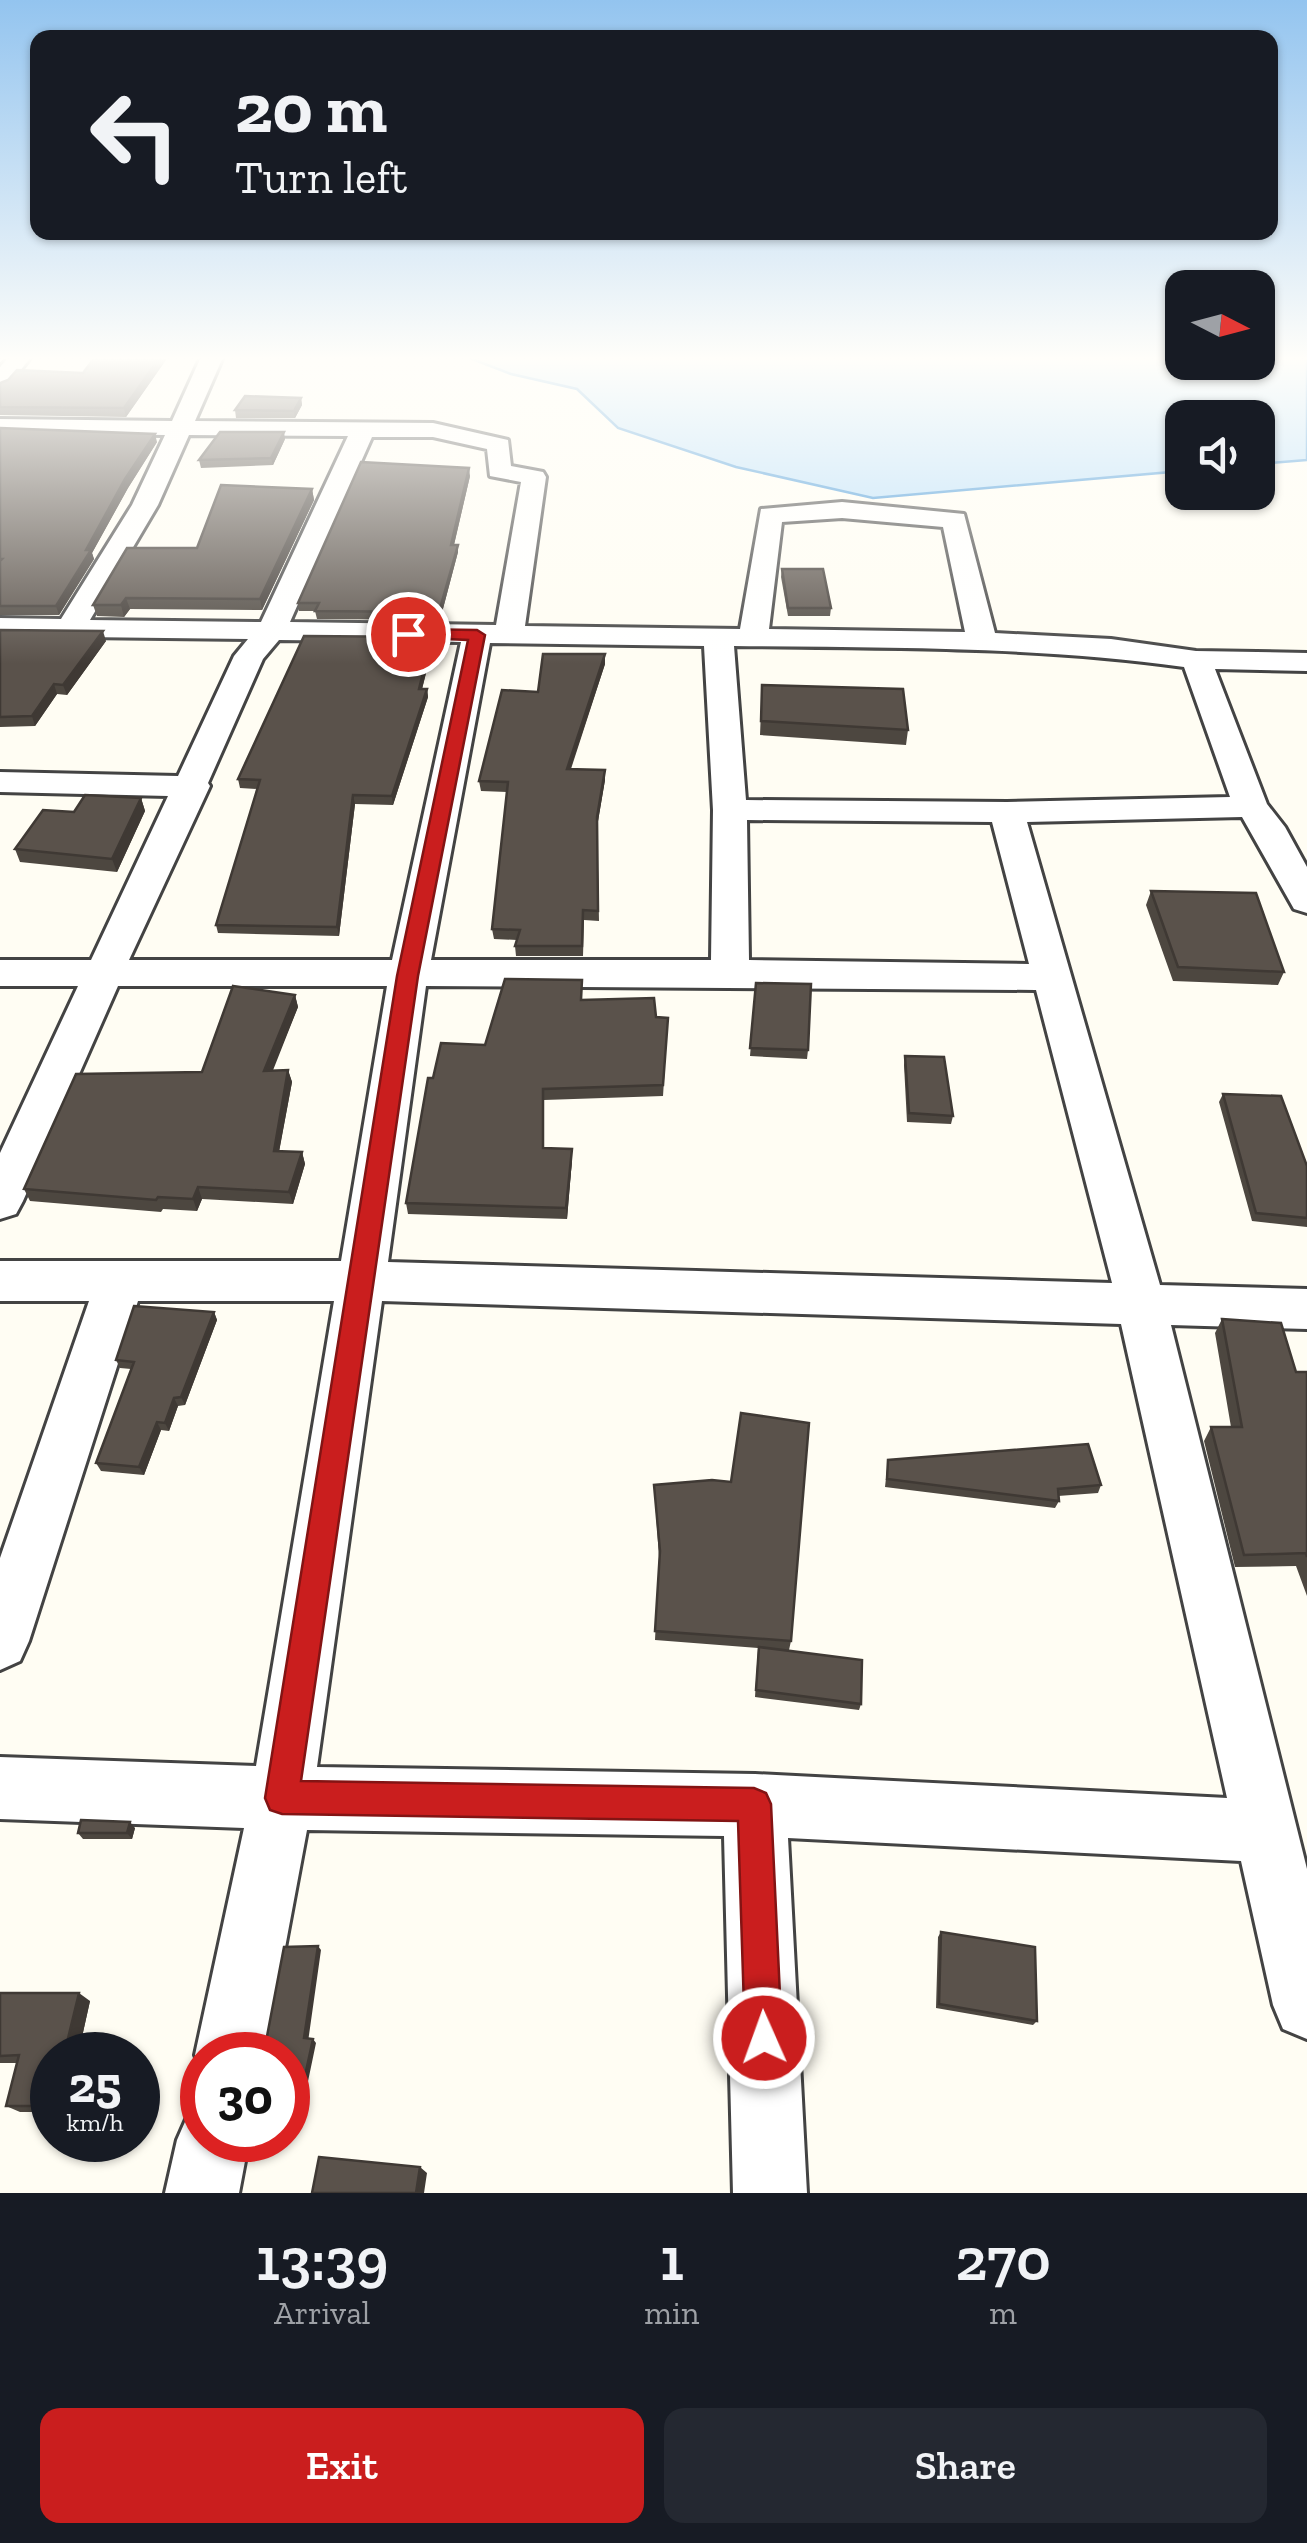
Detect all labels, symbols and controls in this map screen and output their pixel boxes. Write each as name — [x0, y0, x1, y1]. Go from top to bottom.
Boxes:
text: 20 m — [235, 66, 387, 150]
icon: left — [70, 70, 200, 200]
text: Turn left — [235, 151, 407, 205]
north arrow — [1165, 270, 1275, 380]
map controls — [1165, 270, 1275, 510]
button: sound — [1165, 400, 1275, 510]
pin — [366, 592, 451, 677]
icon: arrive — [381, 607, 436, 662]
position arrow — [712, 1986, 816, 2090]
speed limit sign: 30 — [180, 2032, 310, 2162]
text: 25 — [69, 2055, 121, 2115]
text: km/h — [66, 2107, 124, 2137]
text: 13:39 — [256, 2223, 388, 2295]
text: 1 — [660, 2223, 684, 2295]
text: 270 — [955, 2223, 1051, 2295]
text: Arrival — [274, 2294, 370, 2332]
text: min — [644, 2294, 699, 2332]
text: m — [989, 2294, 1017, 2332]
button: Exit — [40, 2408, 644, 2523]
button: Share — [664, 2408, 1267, 2523]

